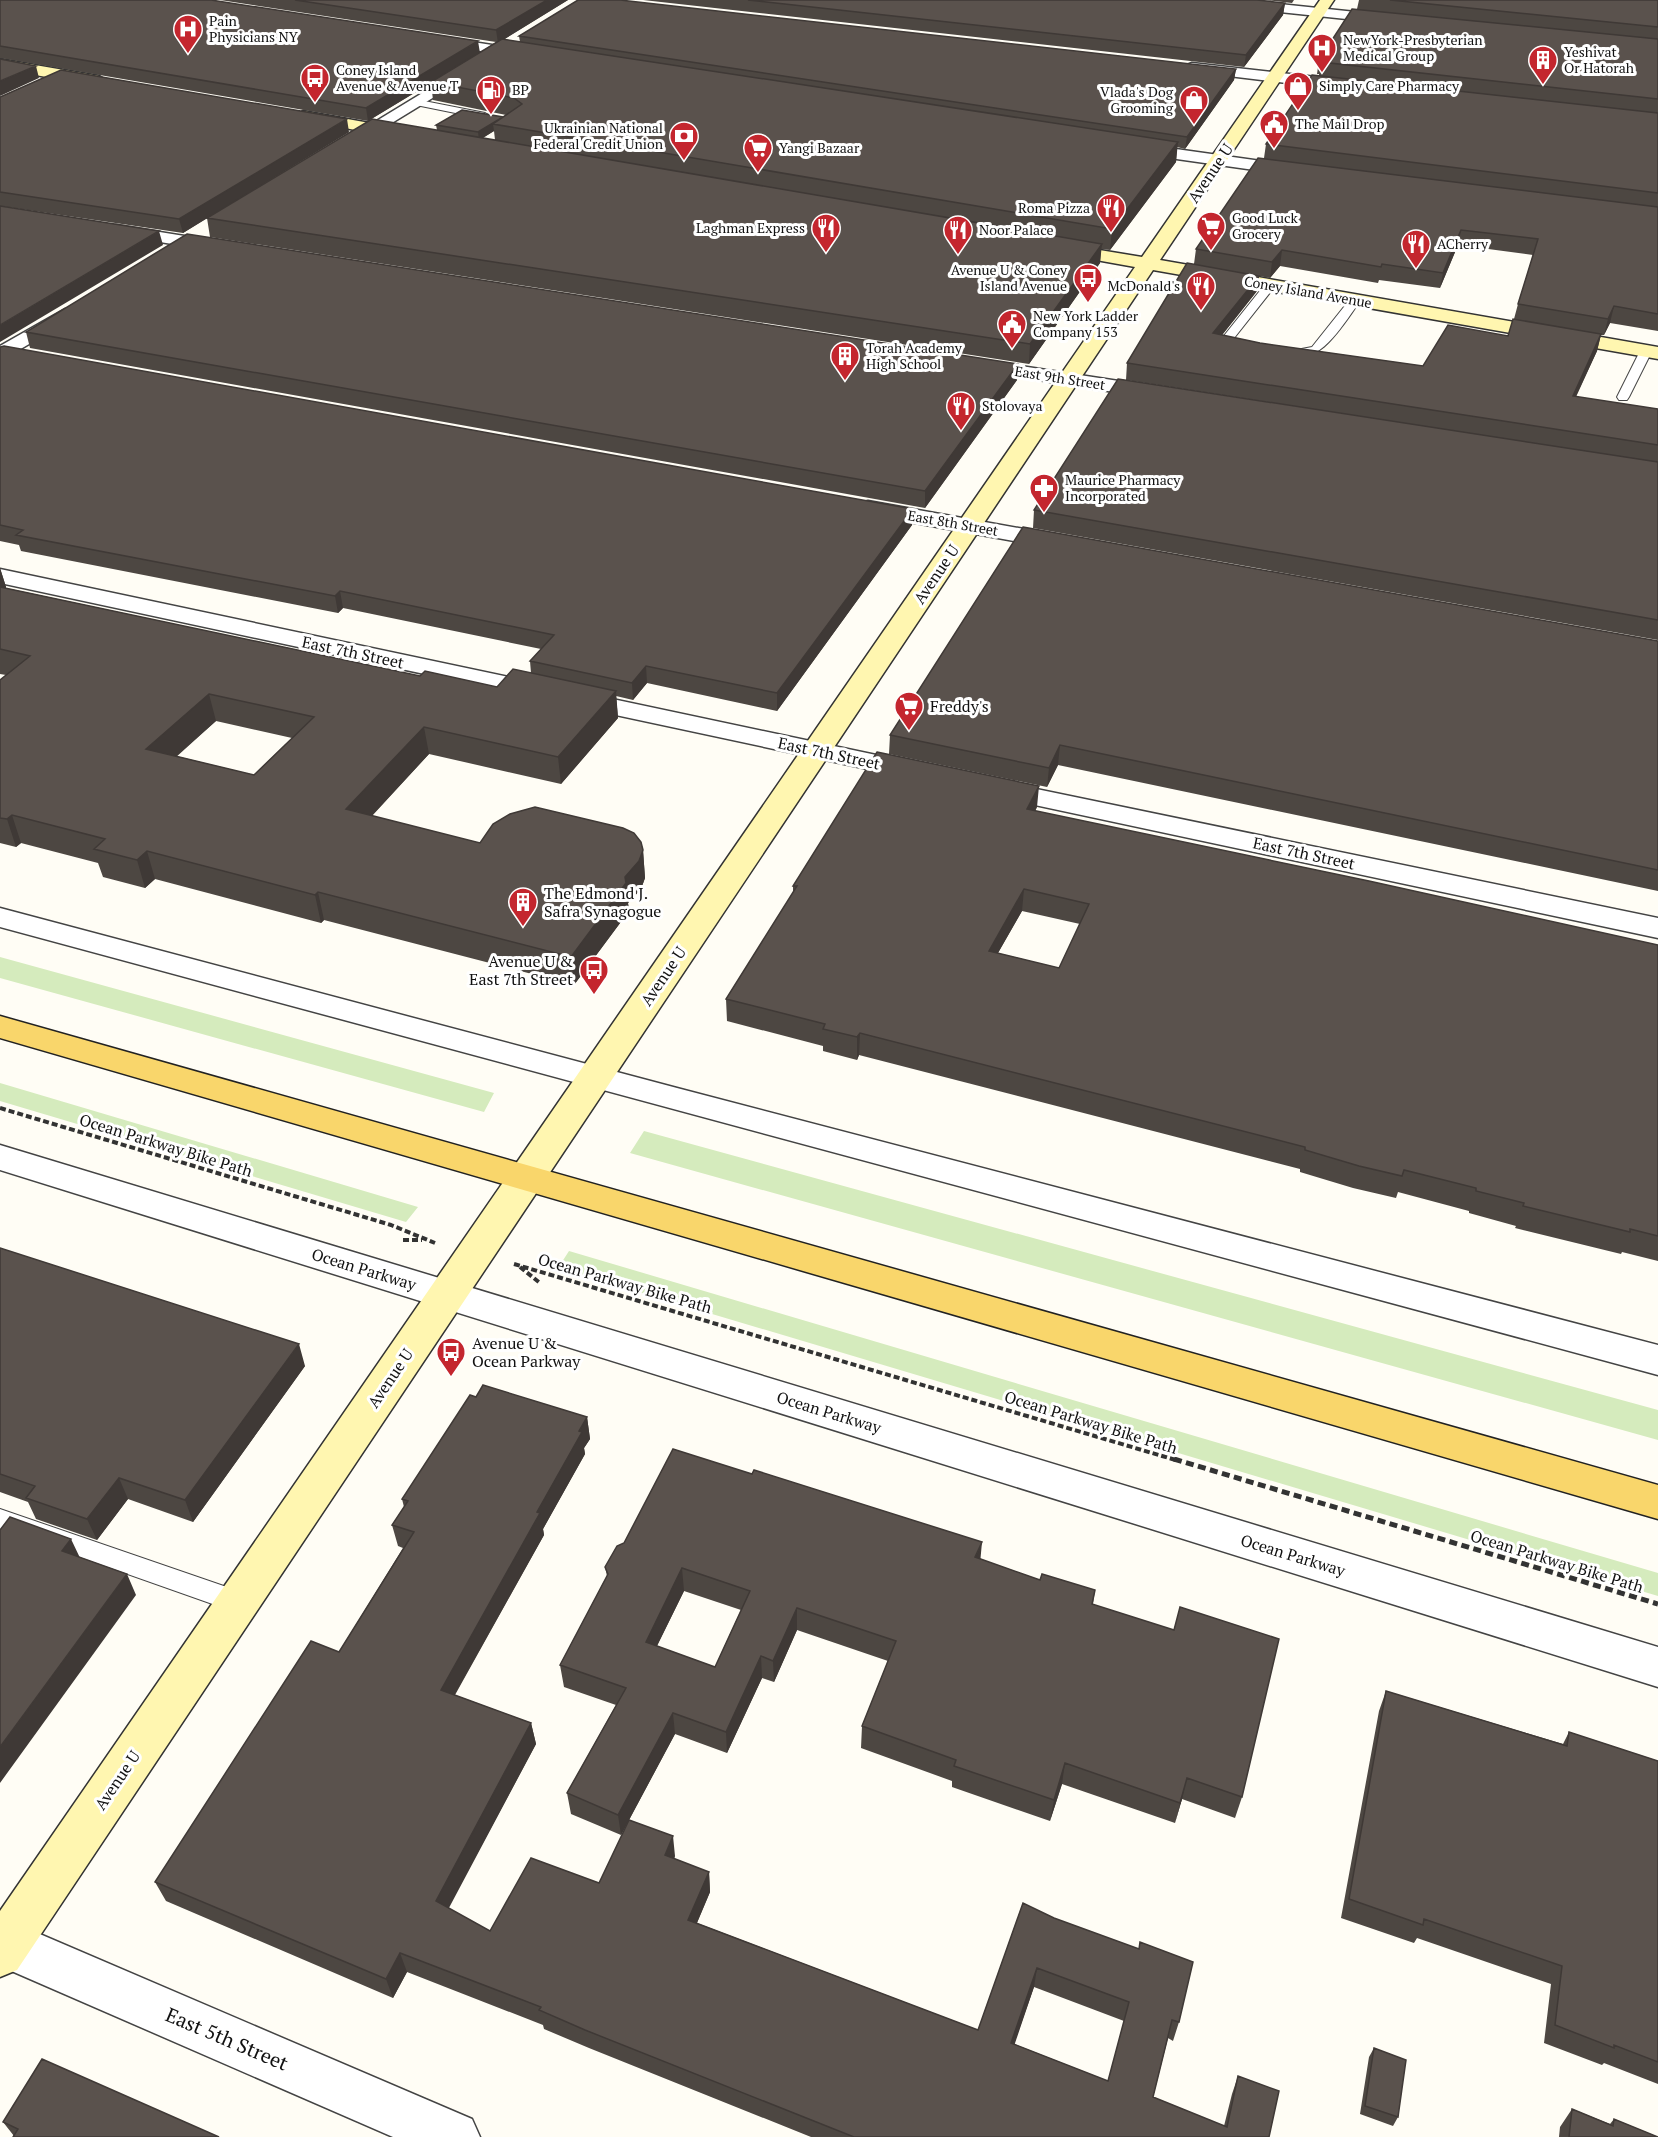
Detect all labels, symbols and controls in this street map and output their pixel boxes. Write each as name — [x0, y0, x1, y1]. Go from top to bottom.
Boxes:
place label: Pain Physicians NY — [209, 11, 299, 46]
hospital icon: Pain Physicians NY — [172, 13, 204, 55]
place label: NewYork-Presbyterian Medical Group — [1343, 30, 1483, 65]
hospital icon: NewYork-Presbyterian Medical Group — [1306, 32, 1338, 74]
place label: Yeshivat Or Hatorah — [1564, 42, 1634, 77]
building icon: Yeshivat Or Hatorah — [1527, 44, 1559, 86]
place label: Coney Island Avenue & Avenue T — [336, 60, 459, 95]
bus stop icon: Coney Island Avenue & Avenue T — [299, 62, 331, 104]
shop icon: Simply Care Pharmacy — [1282, 70, 1314, 112]
fuel station icon: BP — [475, 74, 507, 116]
place label: Simply Care Pharmacy — [1319, 76, 1460, 95]
place label: BP — [512, 80, 529, 99]
place label: Vlada's Dog Grooming — [1100, 82, 1174, 117]
shop icon: Vlada's Dog Grooming — [1178, 84, 1210, 126]
public building icon: The Mail Drop — [1258, 108, 1290, 150]
place label: The Mail Drop — [1295, 114, 1384, 133]
place label: Ukrainian National Federal Credit Union — [533, 118, 664, 153]
bank icon: Ukrainian National Federal Credit Union — [668, 120, 700, 162]
supermarket icon: Yangi Bazaar — [742, 132, 774, 174]
place label: Yangi Bazaar — [779, 138, 860, 157]
street label: Avenue U — [1182, 139, 1238, 207]
restaurant icon: Roma Pizza — [1095, 192, 1127, 234]
place label: Roma Pizza — [1018, 198, 1090, 217]
place label: Good Luck Grocery — [1232, 208, 1299, 243]
supermarket icon: Good Luck Grocery — [1195, 210, 1227, 252]
restaurant icon: Laghman Express — [810, 212, 842, 254]
restaurant icon: Noor Palace — [942, 214, 974, 256]
place label: Laghman Express — [696, 218, 805, 237]
place label: Noor Palace — [979, 220, 1054, 239]
restaurant icon: ACherry — [1400, 228, 1432, 270]
place label: ACherry — [1437, 234, 1489, 253]
place label: Avenue U & Coney Island Avenue — [951, 260, 1068, 295]
bus stop icon: Avenue U & Coney Island Avenue — [1072, 262, 1104, 304]
restaurant icon: McDonald's — [1185, 270, 1217, 312]
street label: Coney Island Avenue — [1243, 271, 1373, 312]
place label: McDonald's — [1108, 276, 1180, 295]
place label: New York Ladder Company 153 — [1033, 306, 1139, 341]
public building icon: New York Ladder Company 153 — [996, 308, 1028, 350]
place label: Torah Academy High School — [866, 338, 963, 373]
building icon: Torah Academy High School — [829, 340, 861, 382]
street label: East 9th Street — [1013, 361, 1108, 394]
restaurant icon: Stolovaya — [945, 390, 977, 432]
place label: Stolovaya — [982, 396, 1042, 415]
place label: Maurice Pharmacy Incorporated — [1065, 470, 1181, 505]
pharmacy icon: Maurice Pharmacy Incorporated — [1028, 472, 1060, 514]
street label: East 8th Street — [906, 505, 1001, 540]
street label: Avenue U — [908, 540, 964, 608]
street label: East 7th Street — [300, 630, 406, 674]
supermarket icon: Freddy's — [893, 690, 925, 732]
place label: Freddy's — [930, 695, 989, 717]
street label: East 7th Street — [776, 731, 882, 775]
street label: East 7th Street — [1251, 831, 1357, 875]
place label: The Edmond J. Safra Synagogue — [544, 882, 661, 922]
building icon: The Edmond J. Safra Synagogue — [507, 886, 539, 928]
street label: Avenue U — [635, 942, 691, 1010]
place label: Avenue U & East 7th Street — [469, 950, 573, 990]
bus stop icon: Avenue U & East 7th Street — [578, 954, 610, 996]
street label: Ocean Parkway Bike Path — [77, 1108, 256, 1182]
street label: Ocean Parkway — [309, 1243, 420, 1296]
street label: Ocean Parkway Bike Path — [536, 1248, 715, 1319]
place label: Avenue U & Ocean Parkway — [472, 1332, 581, 1372]
bus stop icon: Avenue U & Ocean Parkway — [435, 1336, 467, 1378]
street label: Avenue U — [362, 1344, 418, 1412]
street label: Ocean Parkway Bike Path — [1002, 1385, 1181, 1459]
street label: Ocean Parkway — [774, 1386, 885, 1439]
street label: Ocean Parkway Bike Path — [1468, 1524, 1647, 1598]
street label: Ocean Parkway — [1238, 1529, 1349, 1582]
street label: Avenue U — [89, 1746, 145, 1814]
street label: East 5th Street — [162, 2001, 293, 2077]

